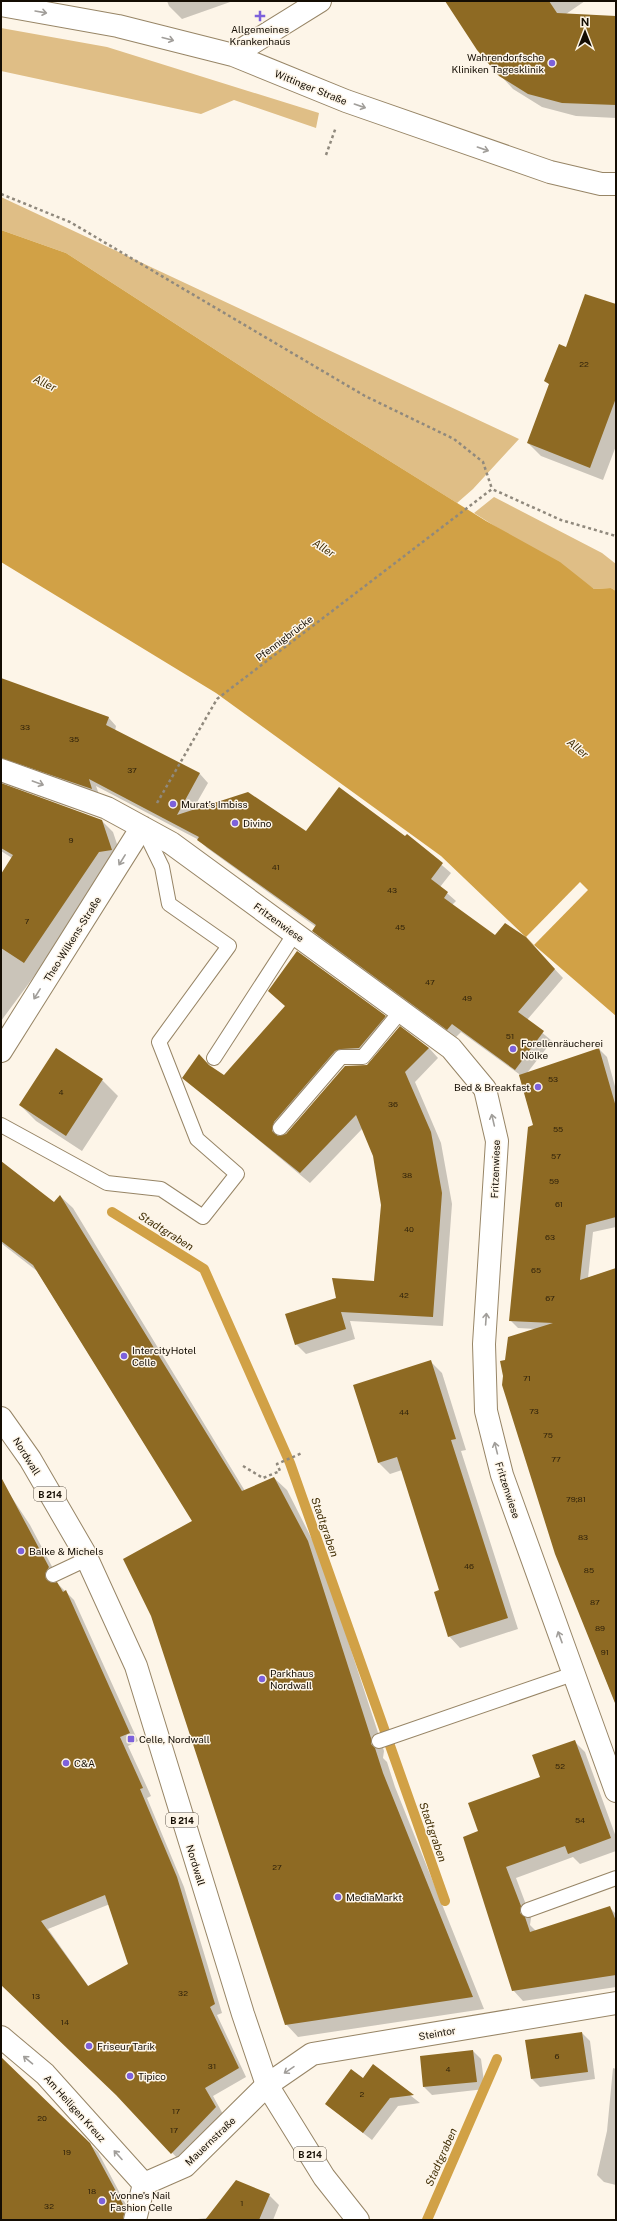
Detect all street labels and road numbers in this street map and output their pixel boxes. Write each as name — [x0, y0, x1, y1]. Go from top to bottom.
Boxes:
street label: Wittinger Straße — [273, 67, 349, 107]
street label: Pfennigbrücke — [253, 612, 315, 663]
street label: Theo-Wilkens-Straße — [41, 894, 103, 984]
street label: Fritzenwiese — [252, 900, 307, 944]
street label: Fritzenwiese — [488, 1139, 502, 1199]
street label: Nordwall — [11, 1435, 43, 1477]
street label: Fritzenwiese — [493, 1460, 523, 1520]
road number: B 214 — [34, 1487, 66, 1501]
road number: B 214 — [166, 1813, 198, 1827]
street label: Nordwall — [184, 1843, 208, 1887]
street label: Steintor — [418, 2024, 457, 2042]
street label: Am Heiligen Kreuz — [42, 2072, 108, 2144]
street label: Mauernstraße — [182, 2114, 238, 2168]
road number: B 214 — [294, 2147, 326, 2161]

